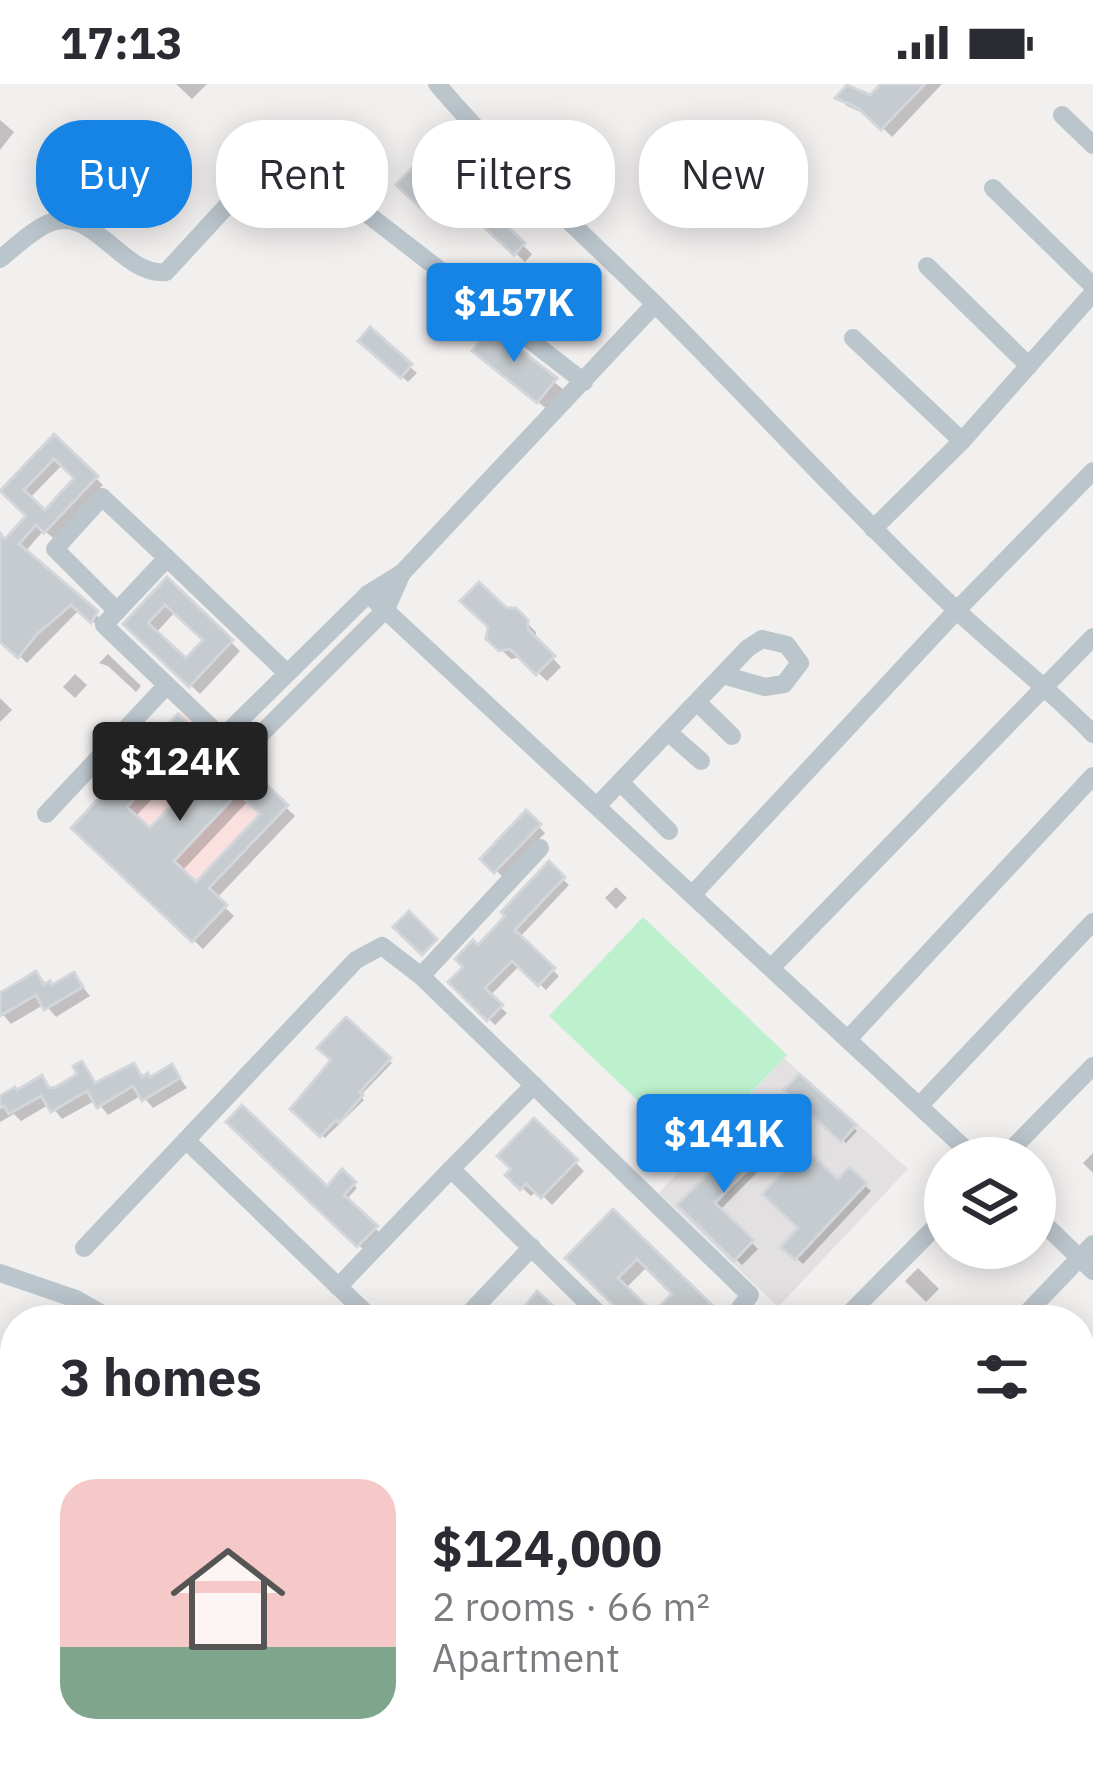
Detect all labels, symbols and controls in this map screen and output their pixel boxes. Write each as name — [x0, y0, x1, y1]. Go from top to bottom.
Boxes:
text: 17:13 — [60, 13, 183, 71]
chip: Buy — [36, 120, 192, 228]
chip: Rent — [216, 120, 388, 228]
chip: Filters — [412, 120, 615, 228]
chip: New — [639, 120, 808, 228]
pin: $157K — [430, 263, 598, 365]
text: $157K — [454, 276, 574, 327]
pin: $124K — [96, 722, 264, 824]
text: $124K — [120, 735, 240, 786]
pin: $141K — [640, 1094, 808, 1196]
text: $141K — [664, 1107, 784, 1158]
map controls — [924, 1137, 1056, 1269]
button: layers — [924, 1137, 1056, 1269]
text: 3 homes — [60, 1344, 262, 1410]
icon: filters — [969, 1344, 1035, 1410]
text: $124,000 — [432, 1515, 662, 1581]
icon: home — [156, 1527, 300, 1671]
text: 2 rooms · 66 m² — [432, 1581, 710, 1632]
text: Apartment — [432, 1632, 620, 1683]

